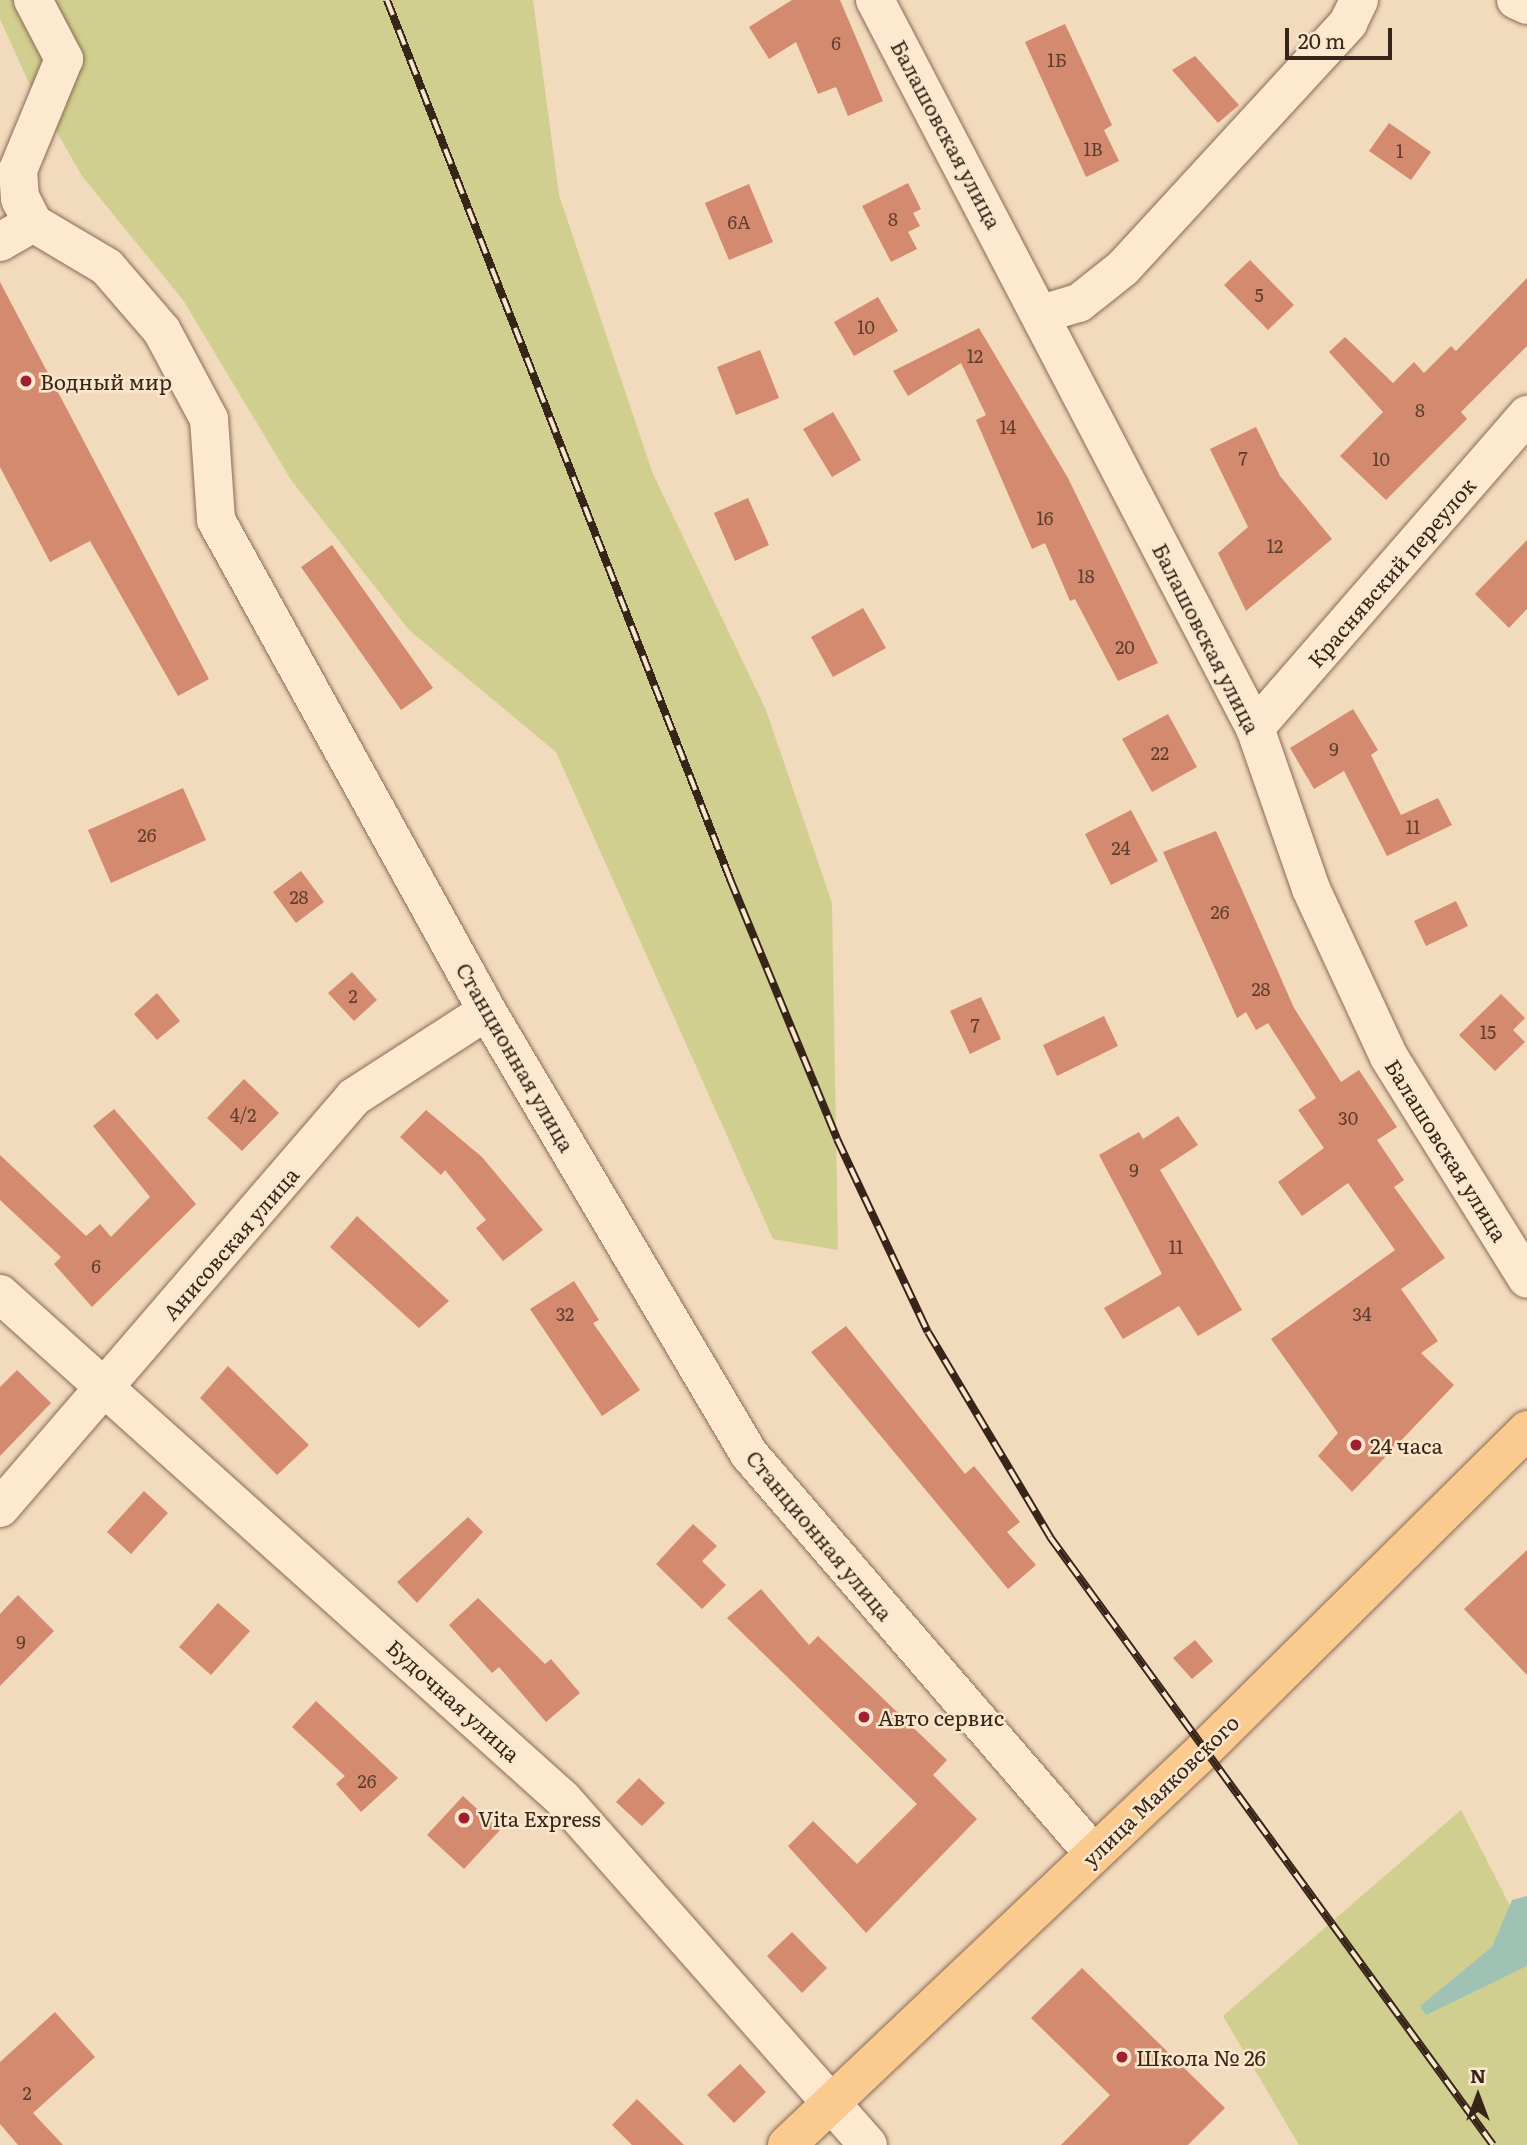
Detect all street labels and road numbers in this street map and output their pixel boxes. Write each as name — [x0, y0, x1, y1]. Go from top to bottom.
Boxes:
street label: Балашовская улица — [887, 35, 1007, 233]
street label: Краснявский переулок — [1302, 472, 1480, 672]
street label: Балашовская улица — [1148, 539, 1266, 737]
street label: Станционная улица — [452, 958, 580, 1156]
street label: Балашовская улица — [1381, 1054, 1513, 1246]
street label: Анисовская улица — [157, 1162, 303, 1324]
street label: Станционная улица — [742, 1445, 898, 1625]
street label: Будочная улица — [382, 1634, 526, 1766]
street label: улица Маяковского — [1077, 1709, 1243, 1871]

